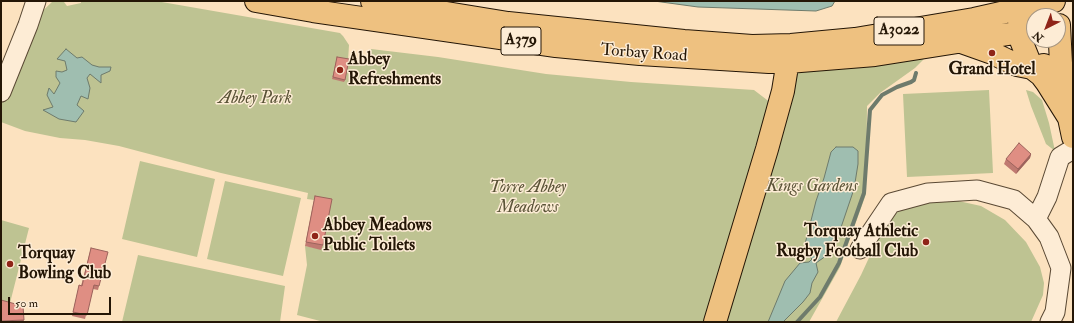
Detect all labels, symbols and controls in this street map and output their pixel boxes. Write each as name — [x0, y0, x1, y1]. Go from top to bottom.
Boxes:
north arrow — [1026, 8, 1066, 48]
road number: A3022 — [874, 17, 924, 45]
road number: A379 — [501, 27, 541, 55]
text: N — [1030, 28, 1046, 45]
street label: Torbay Road — [600, 41, 688, 67]
marker: Grand Hotel — [987, 48, 997, 58]
place label: Abbey Refreshments — [348, 50, 441, 90]
place label: Grand Hotel — [948, 60, 1036, 80]
marker: Abbey Refreshments — [335, 65, 345, 75]
park label: Abbey Park — [218, 89, 292, 109]
park label: Kings Gardens — [766, 177, 858, 197]
park label: Torre Abbey Meadows — [490, 178, 566, 218]
place label: Abbey Meadows Public Toilets — [323, 216, 432, 256]
place label: Torquay Athletic Rugby Football Club — [776, 222, 918, 262]
marker: Abbey Meadows Public Toilets — [310, 231, 320, 241]
marker: Torquay Athletic Rugby Football Club — [921, 237, 931, 247]
place label: Torquay Bowling Club — [18, 244, 111, 284]
marker: Torquay Bowling Club — [5, 259, 15, 269]
scale bar — [10, 289, 113, 315]
text: 50 m — [15, 296, 38, 311]

